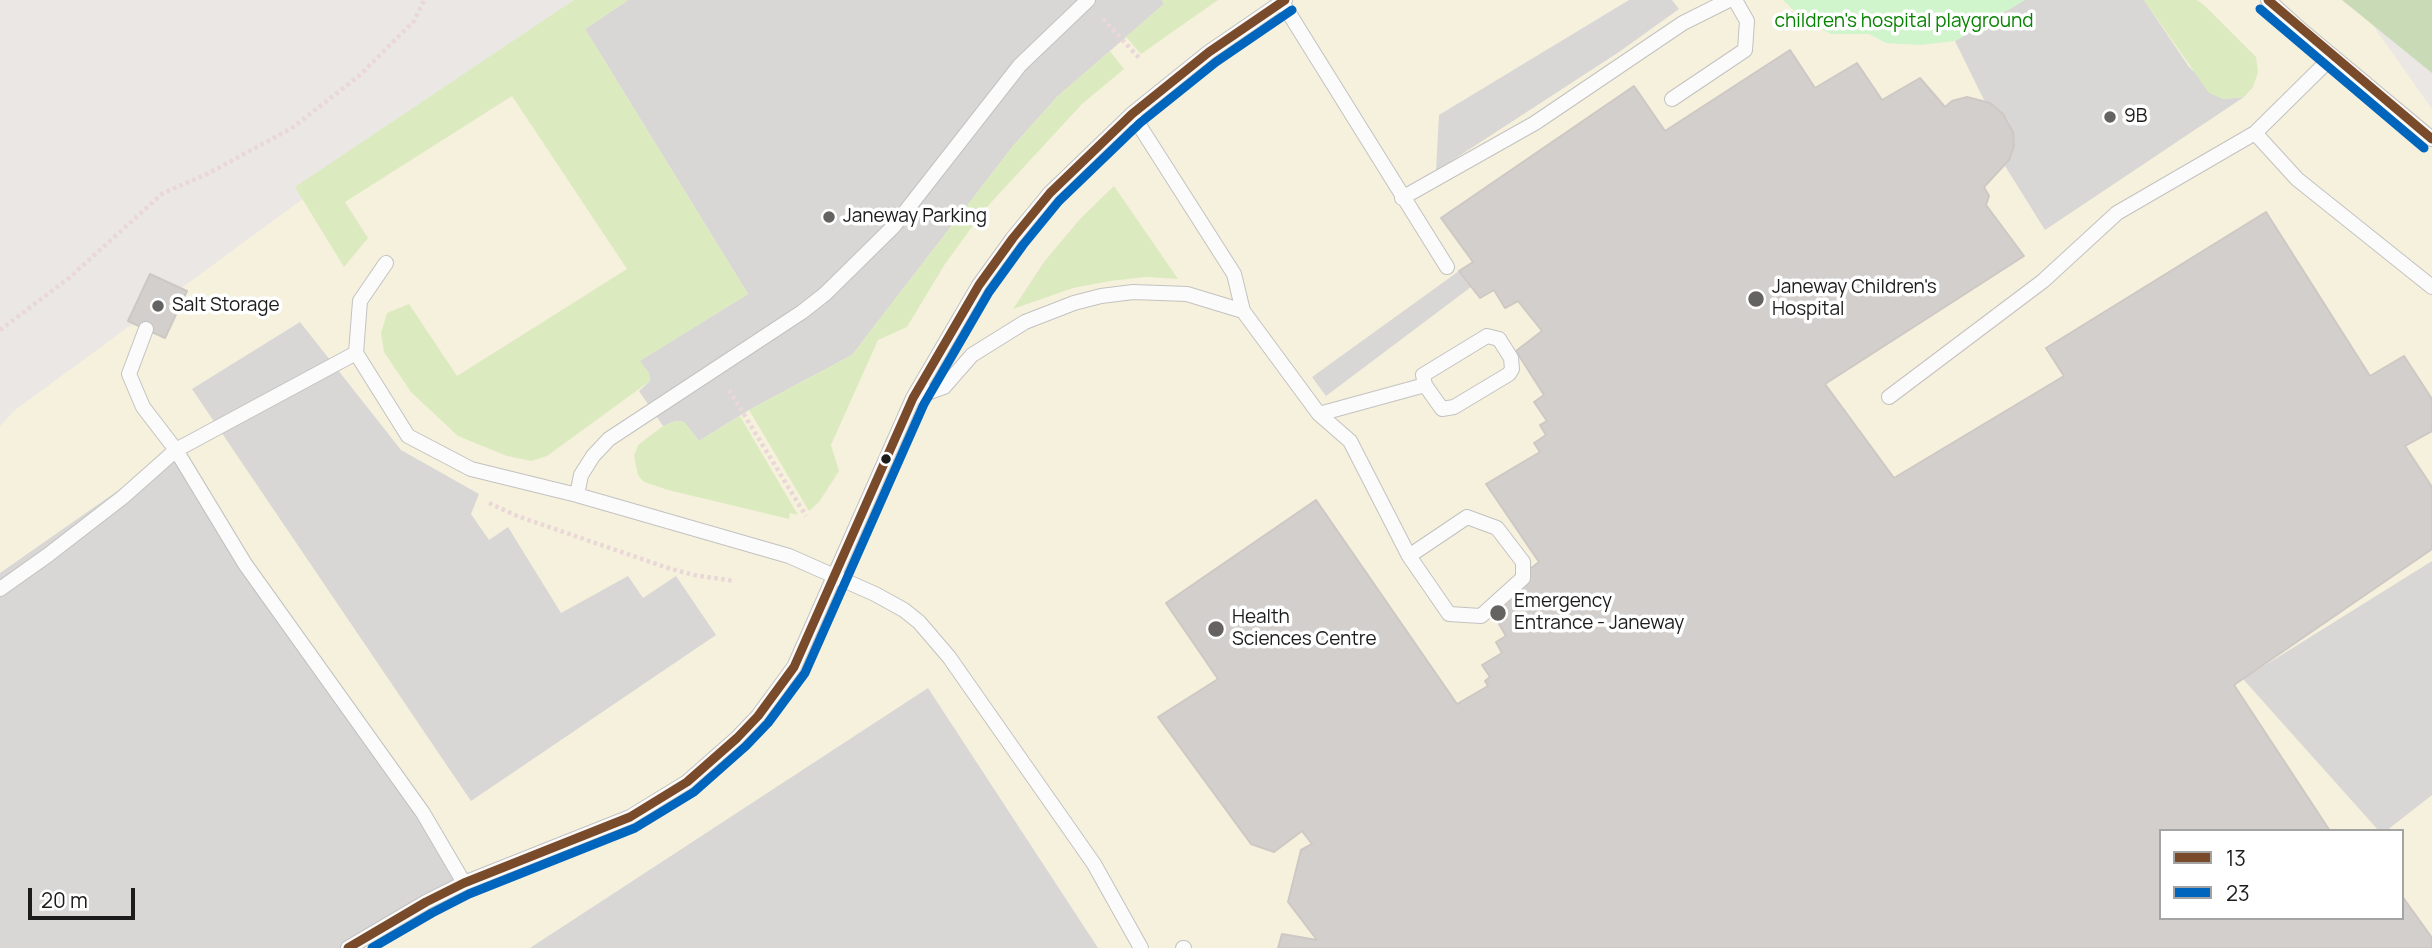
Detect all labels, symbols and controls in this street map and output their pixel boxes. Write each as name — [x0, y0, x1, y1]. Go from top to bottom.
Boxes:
park label: children's hospital playground — [1774, 11, 2034, 33]
place label: 9B — [2124, 106, 2147, 128]
marker: 9B — [2102, 109, 2118, 125]
place label: Janeway Parking — [843, 206, 987, 228]
marker: Janeway Parking — [821, 209, 837, 225]
place label: Janeway Children's Hospital — [1772, 277, 1937, 321]
marker: Janeway Children's Hospital — [1746, 289, 1766, 309]
place label: Salt Storage — [172, 295, 280, 317]
marker: Salt Storage — [150, 298, 166, 314]
unlabelled marker — [879, 452, 893, 466]
place label: Emergency Entrance - Janeway — [1514, 591, 1684, 635]
marker: Emergency Entrance - Janeway — [1488, 603, 1508, 623]
place label: Health Sciences Centre — [1232, 607, 1377, 651]
marker: Health Sciences Centre — [1206, 619, 1226, 639]
legend — [2159, 829, 2404, 920]
text: 13 — [2226, 844, 2246, 872]
scale bar — [32, 874, 138, 918]
text: 23 — [2226, 879, 2250, 907]
text: 20 m — [41, 886, 88, 914]

